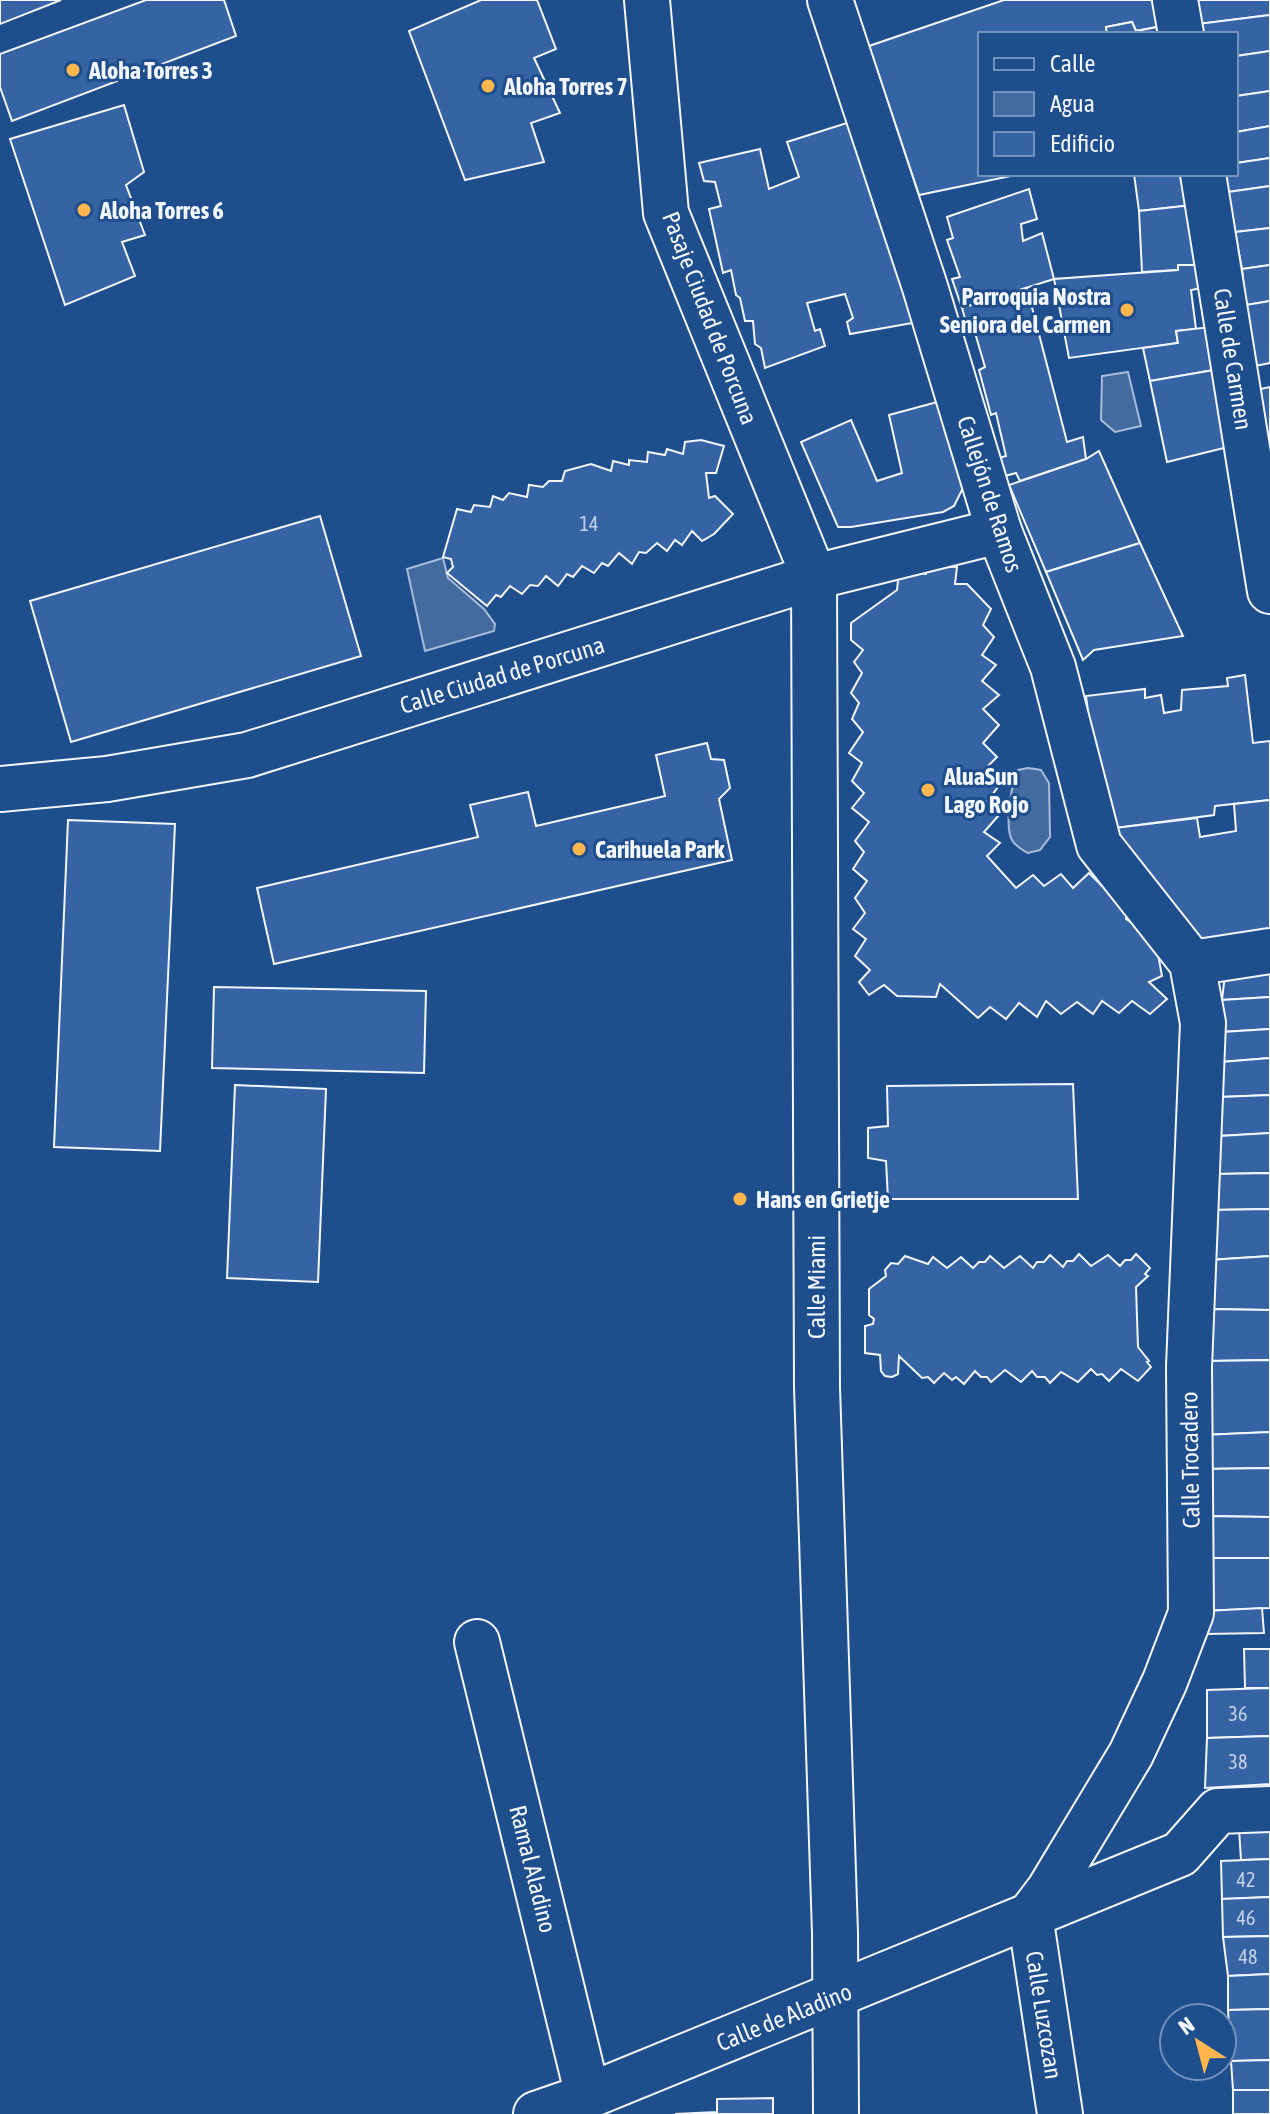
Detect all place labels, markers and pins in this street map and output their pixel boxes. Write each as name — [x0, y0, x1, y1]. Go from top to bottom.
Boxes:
place label: Aloha Torres 3 — [88, 57, 213, 84]
marker: Aloha Torres 3 — [64, 61, 82, 79]
place label: Aloha Torres 7 — [503, 73, 628, 100]
marker: Aloha Torres 7 — [479, 77, 497, 95]
place label: Aloha Torres 6 — [99, 197, 224, 224]
marker: Aloha Torres 6 — [75, 201, 93, 219]
place label: Parroquia Nostra Seniora del Carmen — [940, 283, 1111, 338]
marker: Parroquia Nostra Seniora del Carmen — [1118, 301, 1136, 319]
place label: AluaSun Lago Rojo — [943, 763, 1029, 818]
marker: AluaSun Lago Rojo — [919, 781, 937, 799]
place label: Carihuela Park — [595, 836, 725, 863]
marker: Carihuela Park — [570, 840, 588, 858]
place label: Hans en Grietje — [756, 1186, 890, 1213]
marker: Hans en Grietje — [731, 1190, 749, 1208]

